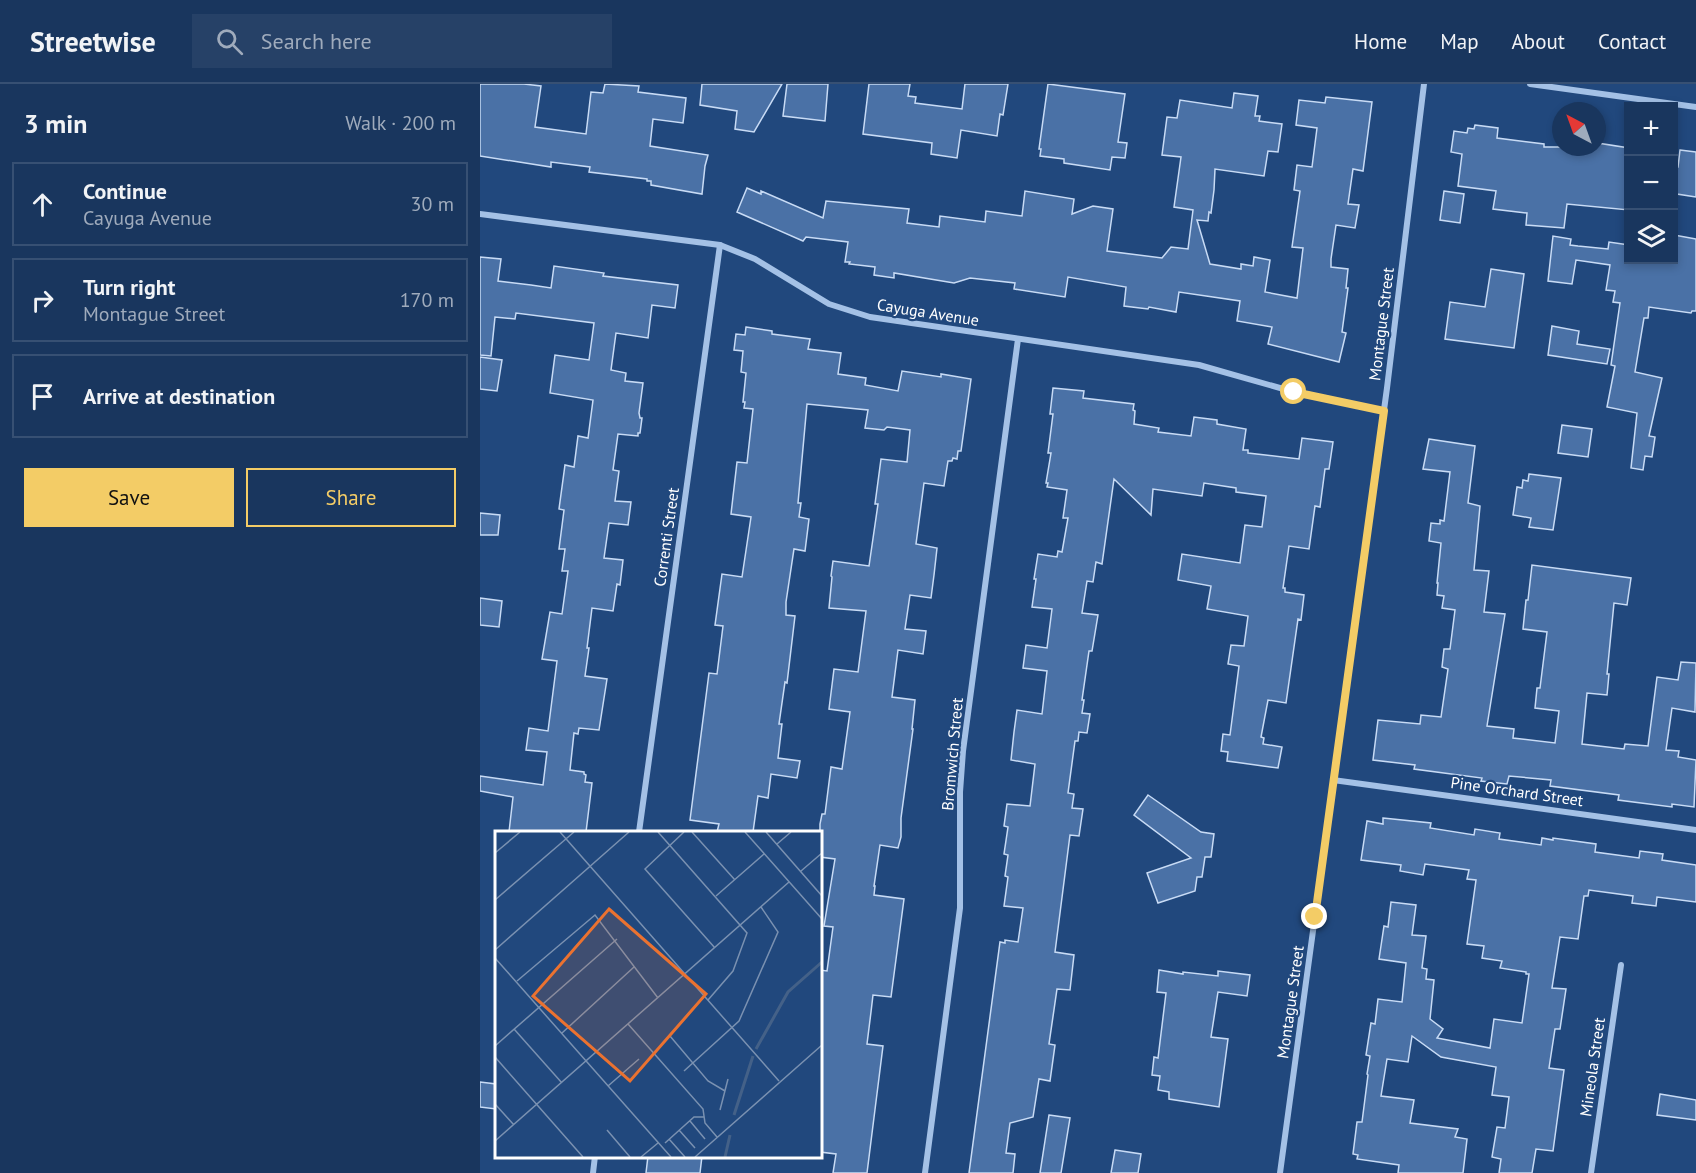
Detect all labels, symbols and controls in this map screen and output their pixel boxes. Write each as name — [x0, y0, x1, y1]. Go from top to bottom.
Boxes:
search box — [192, 14, 612, 68]
text: Streetwise — [30, 23, 156, 60]
icon: search — [213, 25, 246, 58]
text: Search here — [261, 27, 372, 55]
text: Home — [1354, 28, 1407, 55]
text: Map — [1440, 28, 1479, 55]
text: About — [1512, 28, 1565, 55]
text: Contact — [1598, 28, 1666, 55]
north arrow — [1552, 102, 1606, 156]
map controls — [1624, 102, 1678, 264]
button: + — [1624, 102, 1678, 156]
text: 3 min — [24, 107, 87, 140]
text: Walk · 200 m — [345, 110, 456, 136]
button: − — [1624, 156, 1678, 210]
text: Continue — [83, 177, 167, 205]
icon: ahead — [26, 188, 59, 221]
text: 30 m — [411, 191, 454, 217]
text: Cayuga Avenue — [83, 205, 212, 231]
button: layers — [1624, 210, 1678, 264]
street label: Montague Street — [1364, 266, 1398, 382]
text: Turn right — [83, 273, 175, 301]
icon: right — [26, 284, 59, 317]
text: 170 m — [400, 287, 454, 313]
street label: Cayuga Avenue — [876, 294, 980, 330]
text: Montague Street — [83, 301, 225, 327]
route start — [1280, 378, 1306, 404]
icon: arrive — [26, 380, 59, 413]
text: Arrive at destination — [83, 382, 275, 410]
button: Save — [24, 468, 234, 527]
button: Share — [246, 468, 456, 527]
street label: Correnti Street — [649, 486, 683, 588]
street label: Bromwich Street — [937, 696, 967, 811]
street label: Pine Orchard Street — [1449, 772, 1585, 810]
inset map — [495, 831, 822, 1158]
route end — [1301, 903, 1327, 929]
street label: Montague Street — [1272, 944, 1308, 1060]
street label: Mineola Street — [1575, 1016, 1609, 1118]

